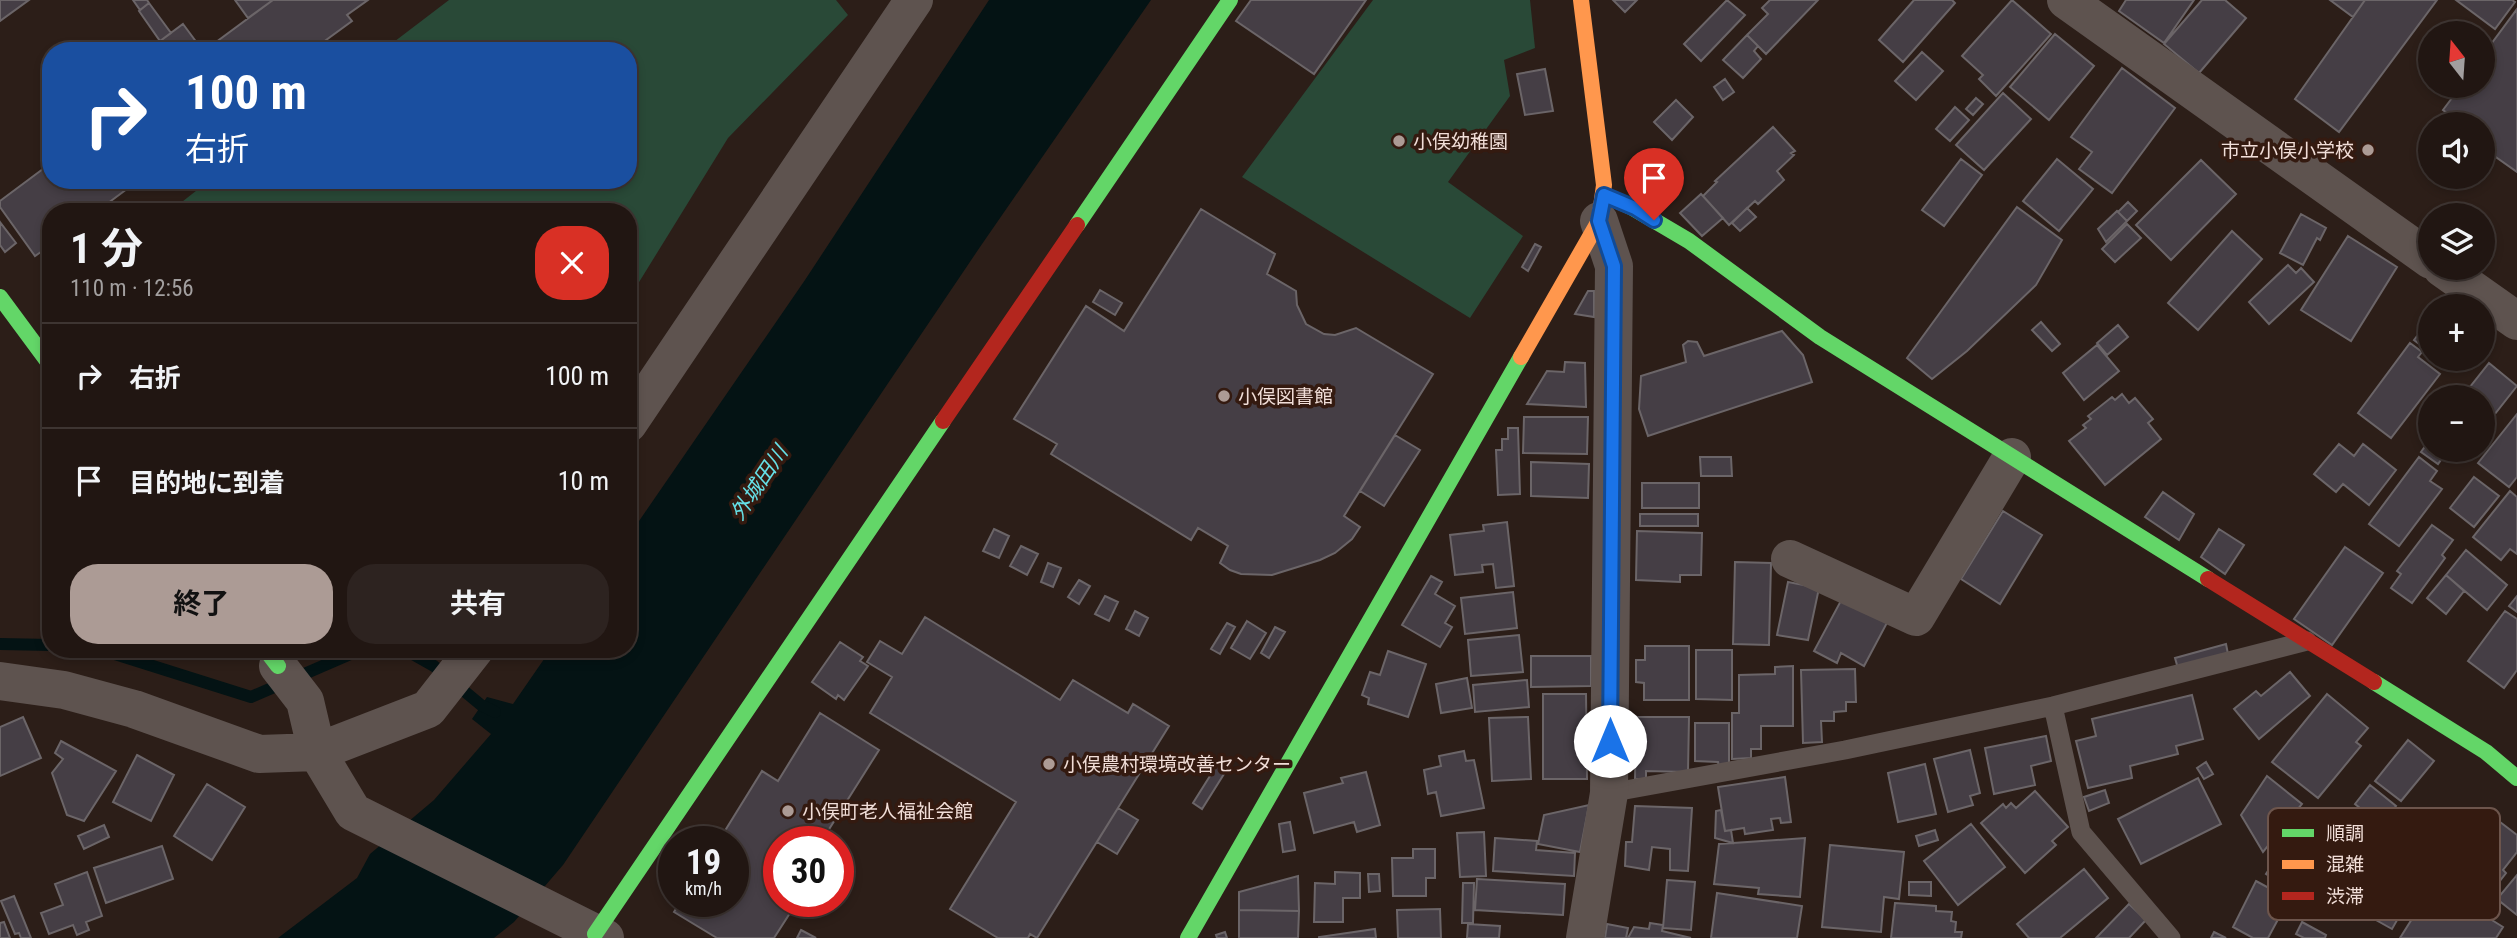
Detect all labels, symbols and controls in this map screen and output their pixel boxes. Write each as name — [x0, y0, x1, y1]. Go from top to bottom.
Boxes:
north arrow — [2418, 21, 2496, 98]
map controls — [2418, 21, 2495, 462]
text: 100 m — [185, 64, 307, 121]
icon: right — [70, 70, 161, 161]
button: sound — [2418, 112, 2495, 189]
text: 右折 — [185, 130, 249, 168]
place label: 小俣幼稚園 — [1413, 130, 1508, 153]
marker: 小俣幼稚園 — [1391, 133, 1407, 149]
place label: 市立小俣小学校 — [2221, 139, 2354, 162]
marker: 市立小俣小学校 — [2360, 142, 2376, 158]
pin — [1624, 148, 1684, 220]
icon: arrive — [1635, 159, 1673, 197]
button: layers — [2418, 203, 2495, 280]
text: 1 分 — [70, 224, 143, 273]
button: close — [535, 226, 609, 300]
text: 110 m · 12:56 — [70, 275, 194, 302]
button: + — [2418, 294, 2495, 371]
icon: right — [70, 357, 108, 395]
text: 100 m — [545, 361, 609, 391]
text: 右折 — [129, 363, 181, 393]
place label: 小俣図書館 — [1238, 385, 1333, 408]
button: − — [2418, 385, 2495, 462]
marker: 小俣図書館 — [1216, 388, 1232, 404]
water label: 外城田川 — [726, 440, 794, 525]
icon: arrive — [70, 462, 108, 500]
text: 10 m — [558, 466, 609, 496]
text: 目的地に到着 — [129, 468, 285, 498]
button: 終了 — [70, 564, 333, 644]
button: 共有 — [347, 564, 609, 644]
position arrow — [1573, 704, 1647, 778]
place label: 小俣農村環境改善センター — [1063, 753, 1291, 776]
marker: 小俣農村環境改善センター — [1041, 756, 1057, 772]
place label: 小俣町老人福祉会館 — [802, 800, 973, 823]
marker: 小俣町老人福祉会館 — [780, 803, 796, 819]
legend — [2268, 808, 2500, 920]
text: 順調 — [2326, 822, 2364, 845]
speed limit sign: 30 — [763, 826, 854, 917]
text: 19 — [686, 842, 721, 883]
text: 混雑 — [2326, 853, 2364, 876]
text: km/h — [685, 878, 722, 899]
text: 渋滞 — [2326, 885, 2364, 908]

